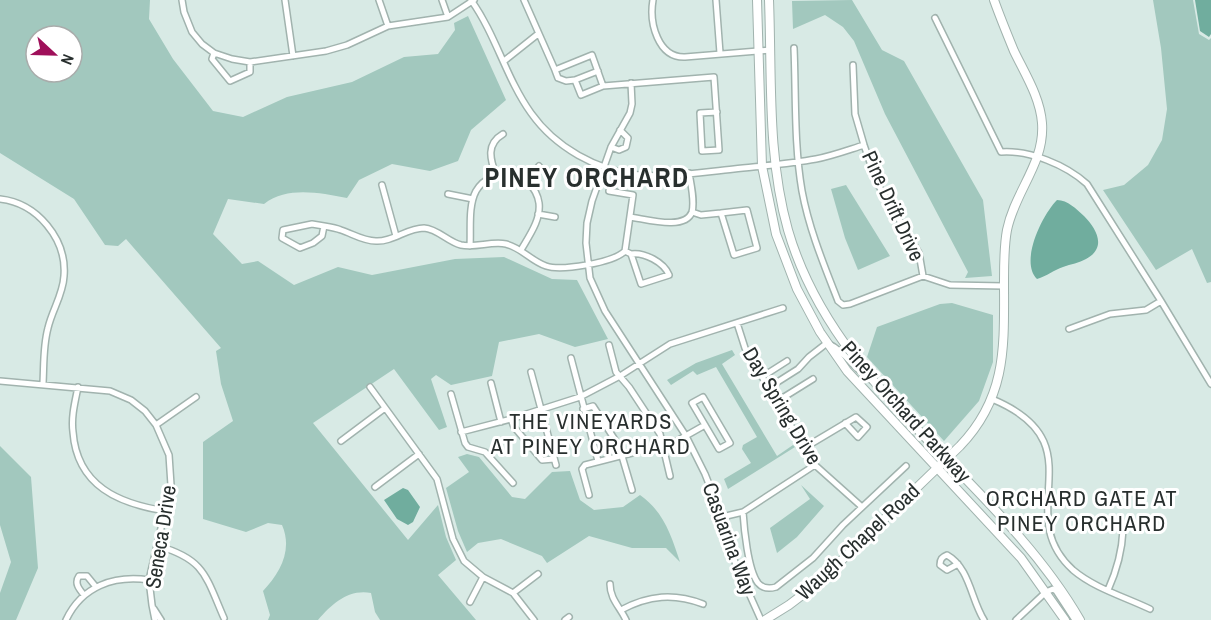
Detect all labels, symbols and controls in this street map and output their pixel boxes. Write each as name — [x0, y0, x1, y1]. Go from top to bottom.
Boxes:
north arrow — [24, 24, 84, 84]
text: N — [56, 51, 80, 68]
street label: Pine Drift Drive — [855, 146, 932, 266]
district label: PINEY ORCHARD — [485, 159, 689, 195]
street label: Piney Orchard Parkway — [835, 334, 978, 489]
street label: Day Spring Drive — [736, 342, 829, 470]
district label: THE VINEYARDS AT PINEY ORCHARD — [490, 406, 691, 461]
street label: Waugh Chapel Road — [790, 477, 926, 607]
street label: Casuarina Way — [696, 478, 763, 600]
street label: Seneca Drive — [138, 483, 183, 591]
district label: ORCHARD GATE AT PINEY ORCHARD — [986, 483, 1178, 538]

